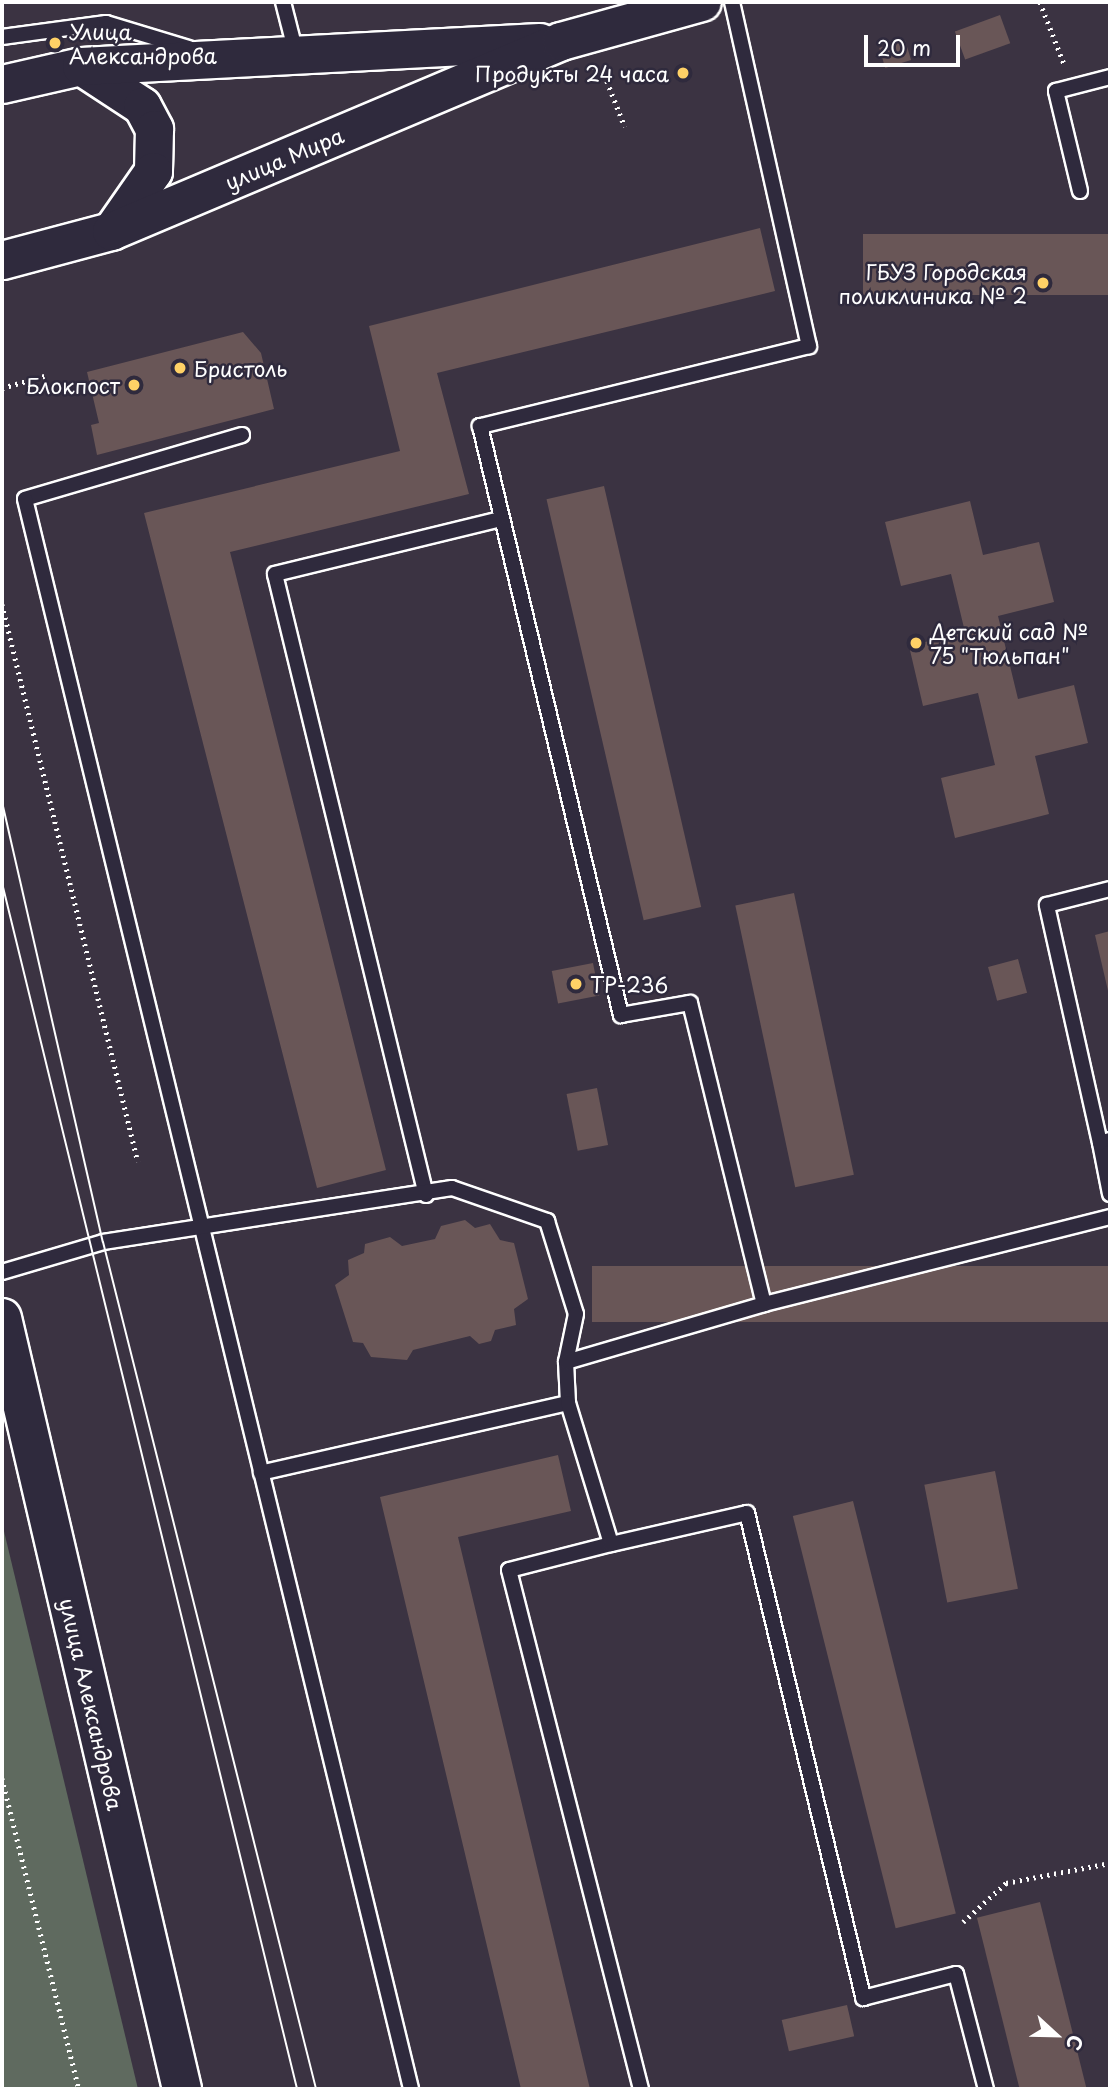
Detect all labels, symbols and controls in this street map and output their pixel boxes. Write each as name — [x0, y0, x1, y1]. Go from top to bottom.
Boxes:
place label: Улица Александрова — [69, 18, 217, 68]
scale bar — [867, 21, 963, 65]
text: 20 m — [877, 31, 931, 63]
marker: Улица Александрова — [47, 35, 63, 51]
place label: Продукты 24 часа — [474, 60, 669, 86]
marker: Продукты 24 часа — [675, 65, 691, 81]
street label: улица Мира — [220, 121, 348, 195]
place label: ГБУЗ Городская поликлиника № 2 — [838, 258, 1027, 308]
marker: ГБУЗ Городская поликлиника № 2 — [1033, 273, 1053, 293]
place label: Бристоль — [194, 355, 287, 381]
marker: Бристоль — [172, 360, 188, 376]
place label: Блокпост — [26, 372, 120, 398]
marker: Блокпост — [126, 377, 142, 393]
place label: Детский сад № 75 "Тюльпан" — [930, 618, 1090, 668]
marker: Детский сад № 75 "Тюльпан" — [908, 635, 924, 651]
place label: ТР-236 — [590, 971, 668, 997]
marker: ТР-236 — [568, 976, 584, 992]
street label: улица Александрова — [55, 1595, 129, 1813]
north arrow — [1021, 2000, 1091, 2070]
text: С — [1060, 2031, 1091, 2055]

